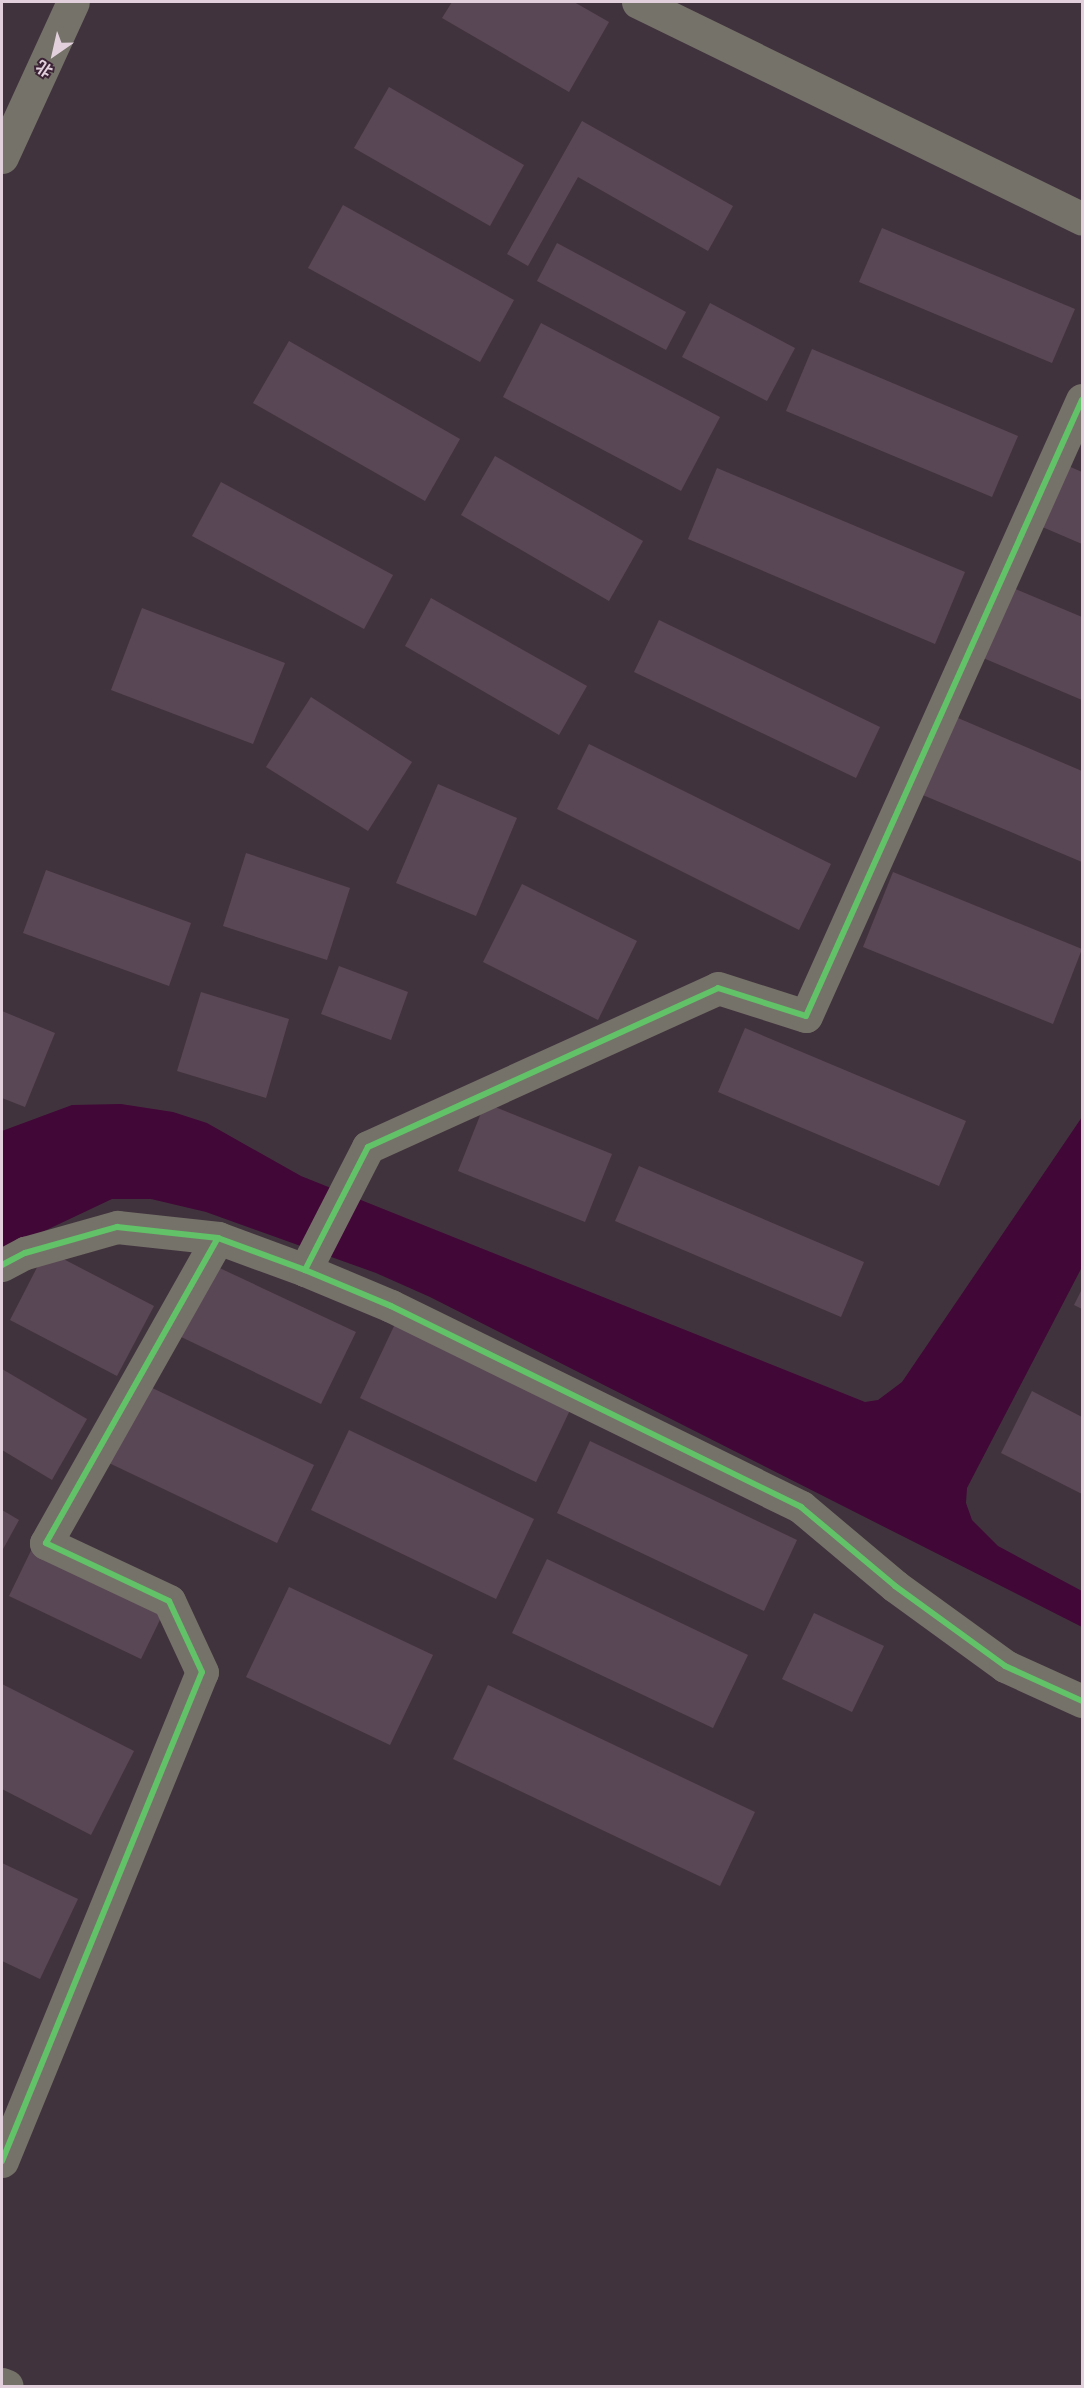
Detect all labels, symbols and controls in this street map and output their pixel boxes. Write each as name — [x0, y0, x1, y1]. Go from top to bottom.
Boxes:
north arrow — [24, 24, 84, 84]
text: 北 — [32, 56, 56, 82]

